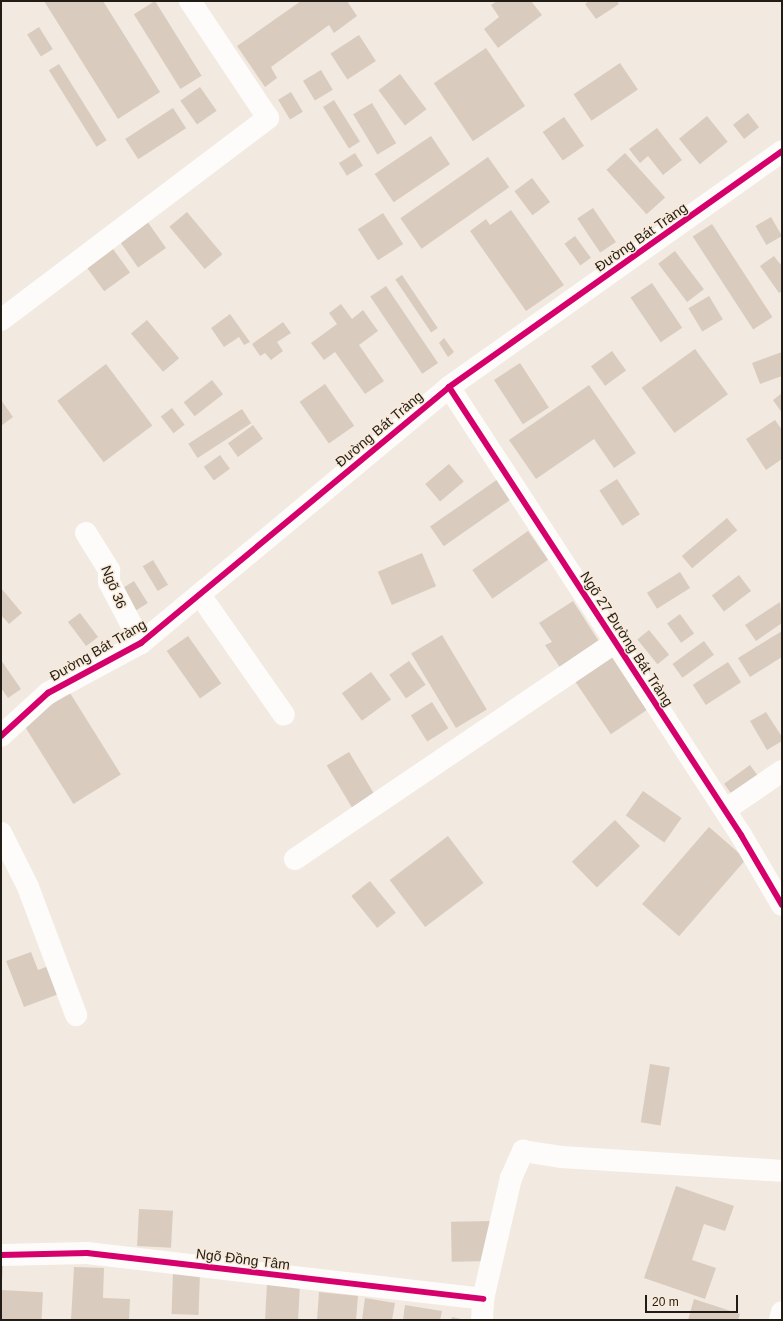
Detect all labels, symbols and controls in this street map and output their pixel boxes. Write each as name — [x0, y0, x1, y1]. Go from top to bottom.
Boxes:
street label: Đường Bát Tràng — [592, 199, 690, 275]
street label: Đường Bát Tràng — [332, 388, 426, 470]
street label: Ngõ 36 — [98, 563, 130, 611]
street label: Ngõ 27 Đường Bát Tràng — [577, 568, 677, 710]
street label: Đường Bát Tràng — [47, 615, 149, 685]
street label: Ngõ Đồng Tâm — [195, 1245, 291, 1273]
scale bar — [647, 1287, 740, 1313]
text: 20 m — [652, 1295, 679, 1309]

